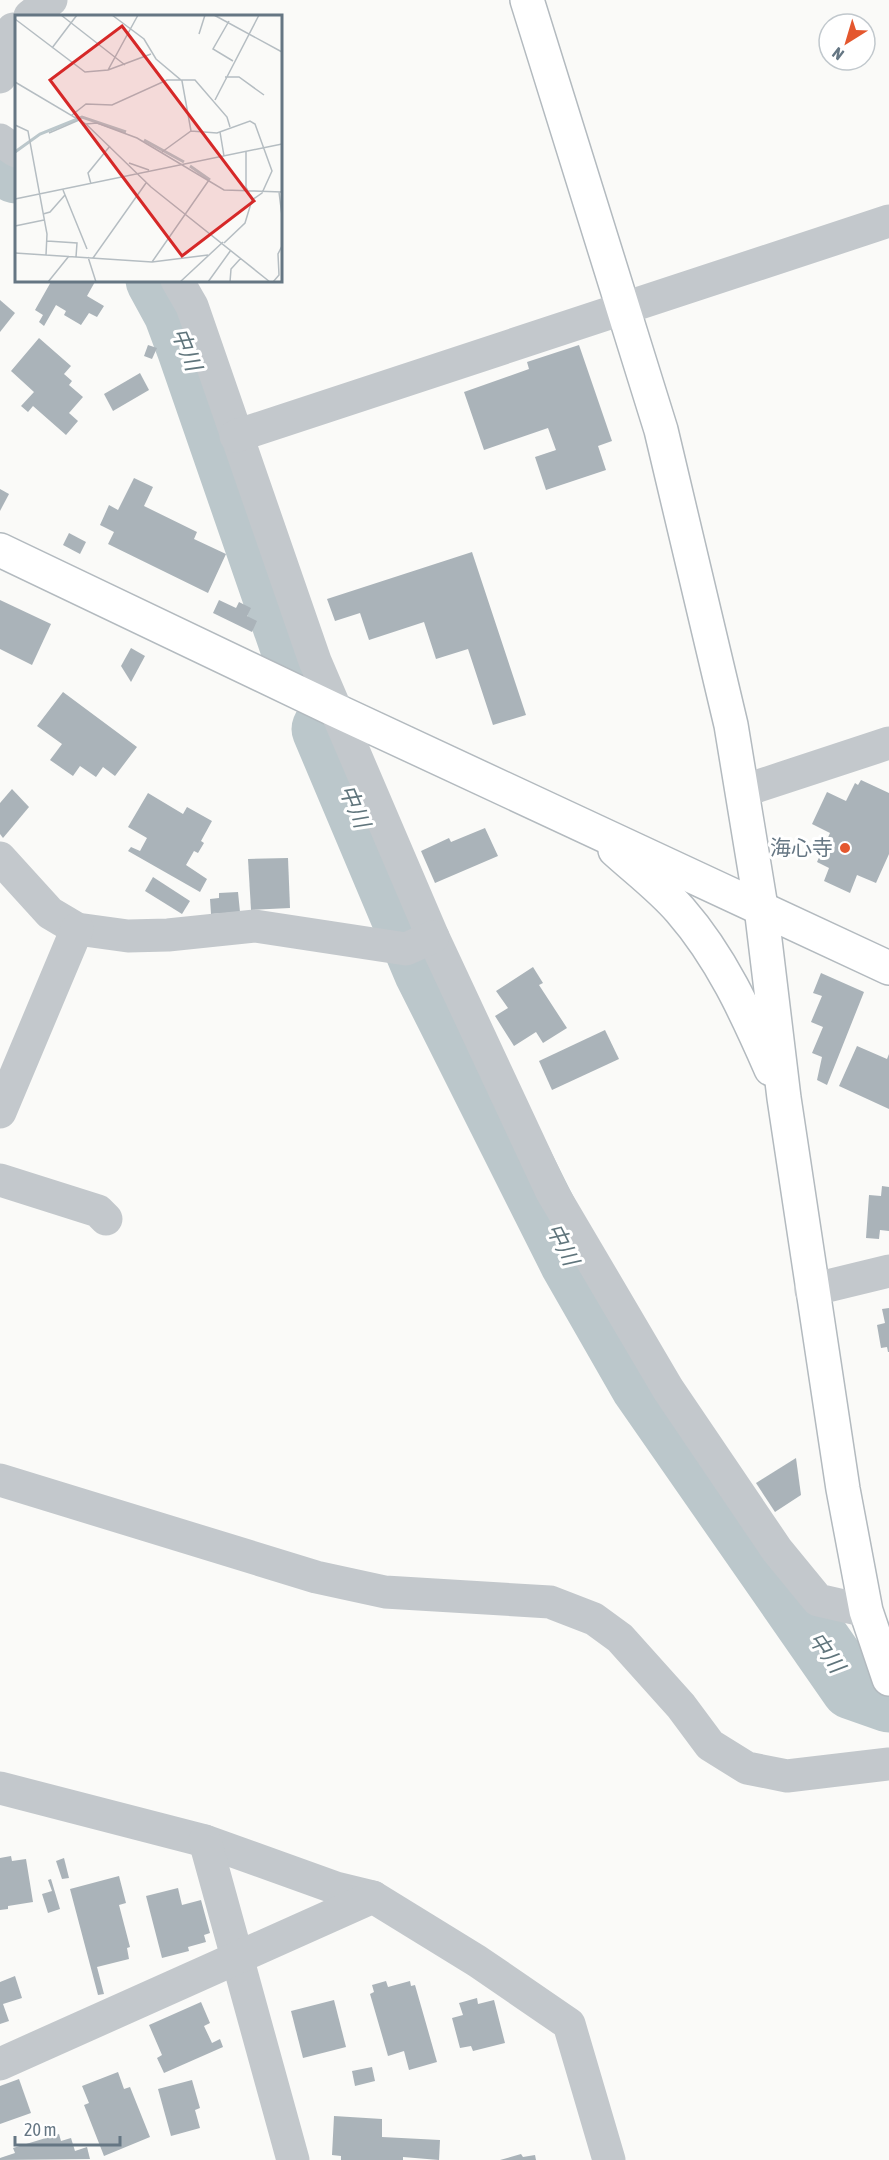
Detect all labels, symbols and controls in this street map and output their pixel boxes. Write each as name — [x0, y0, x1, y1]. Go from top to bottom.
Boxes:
north arrow — [817, 12, 877, 72]
inset map — [15, 15, 282, 282]
text: N — [829, 44, 847, 64]
water label: 中川 — [167, 324, 208, 376]
water label: 中川 — [334, 781, 376, 833]
place label: 海心寺 — [770, 835, 833, 859]
marker: 海心寺 — [838, 841, 852, 855]
water label: 中川 — [541, 1218, 585, 1271]
water label: 中川 — [804, 1627, 851, 1679]
scale bar — [15, 2109, 120, 2147]
text: 20 m — [24, 2119, 56, 2140]

